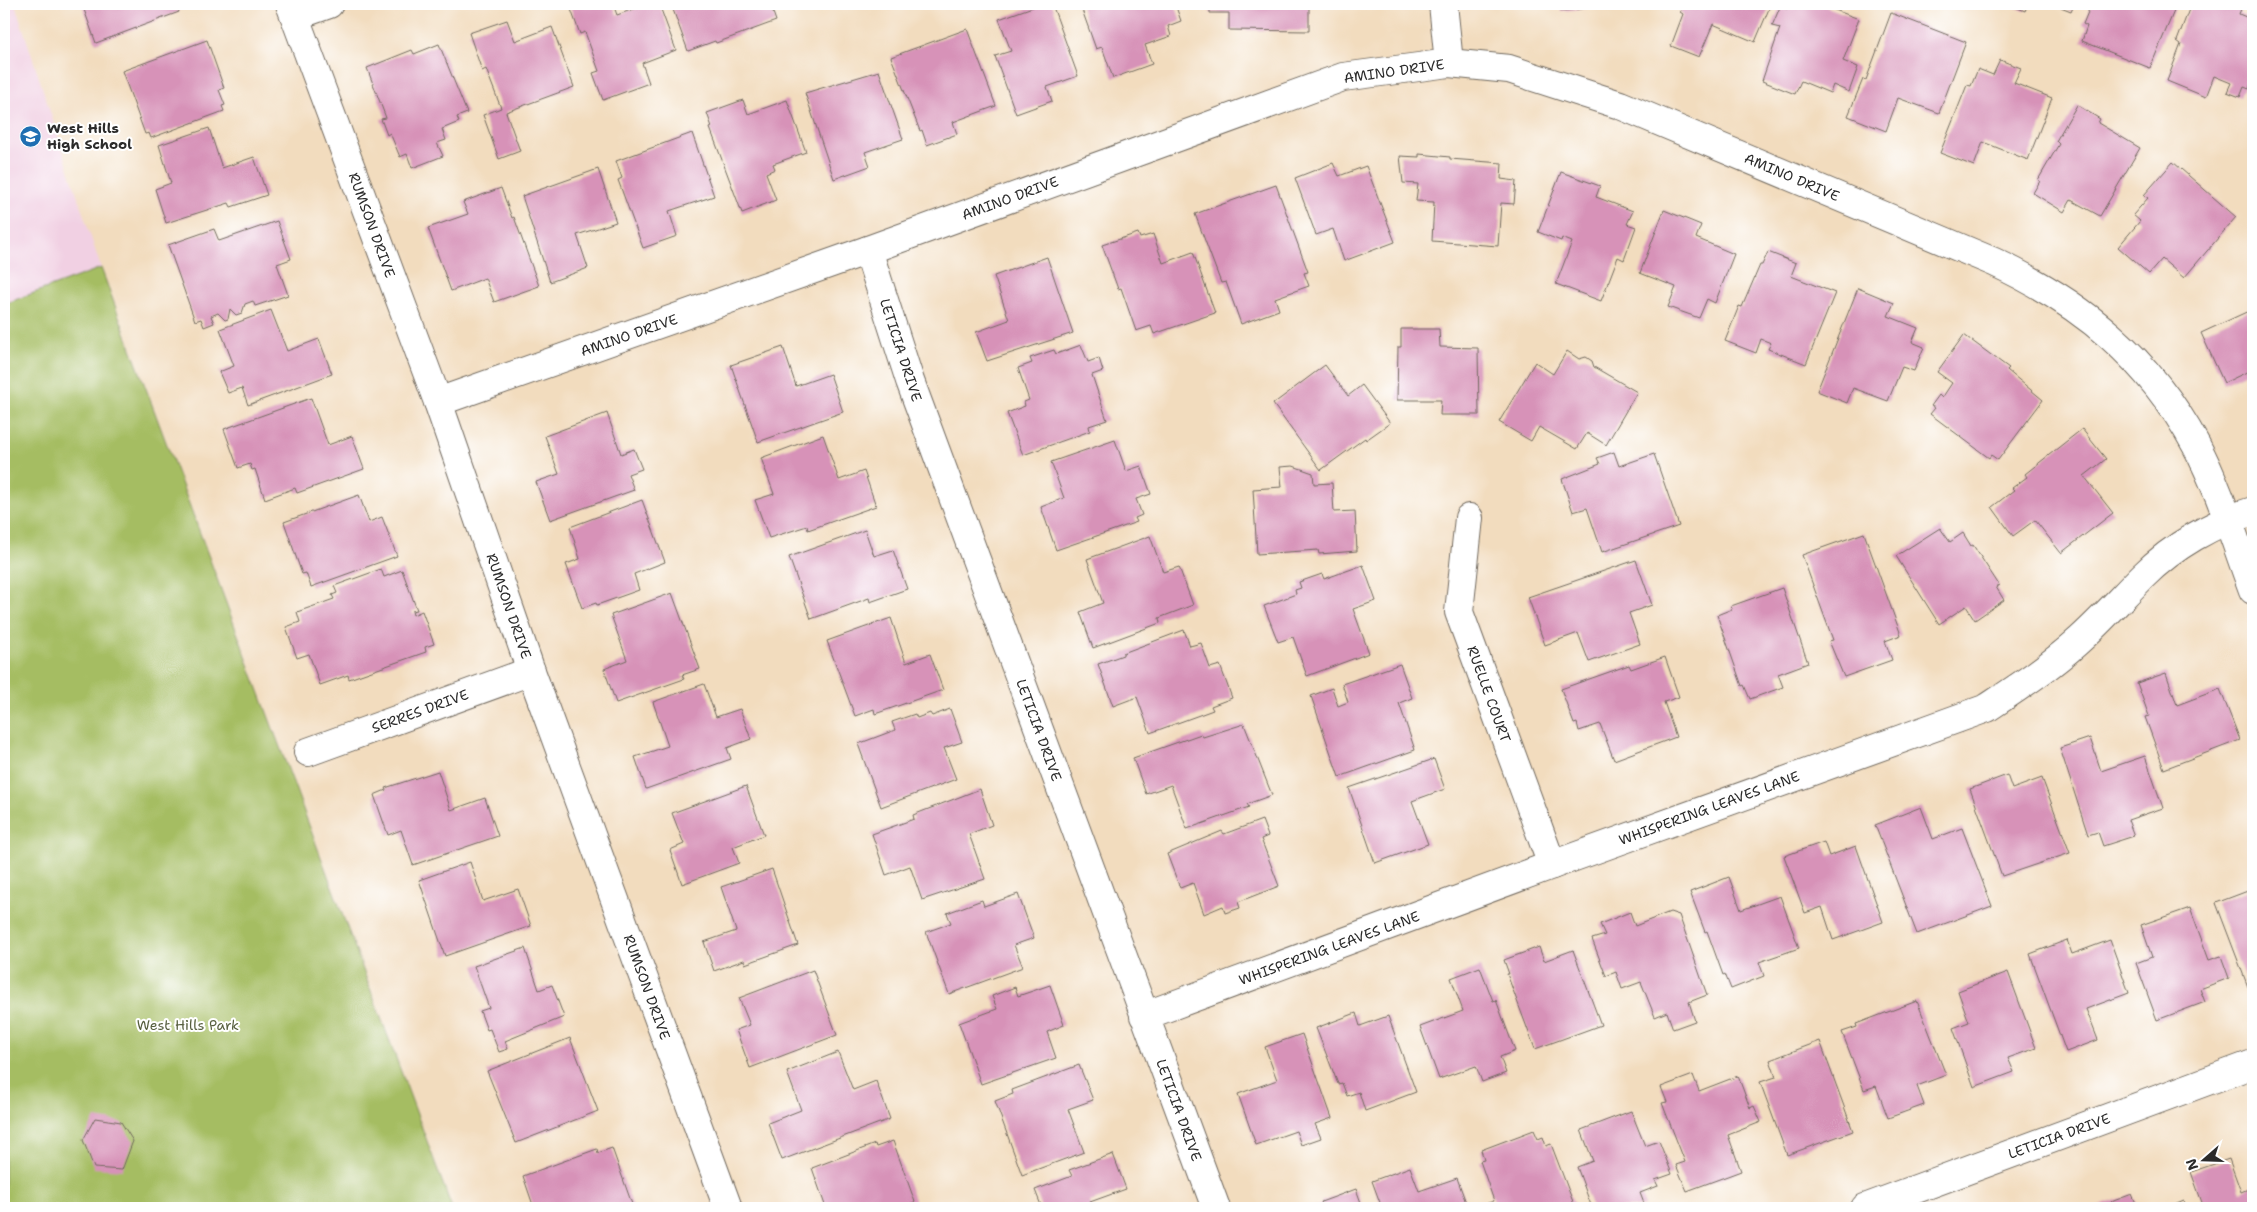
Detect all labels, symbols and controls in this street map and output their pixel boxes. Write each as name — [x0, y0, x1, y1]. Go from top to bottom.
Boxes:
street label: AMINO DRIVE — [1342, 55, 1446, 87]
place label: West Hills High School — [47, 119, 132, 153]
school or university icon: West Hills High School — [19, 124, 43, 148]
street label: AMINO DRIVE — [1742, 149, 1842, 205]
street label: RUMSON DRIVE — [345, 170, 399, 280]
street label: AMINO DRIVE — [959, 172, 1061, 224]
street label: LETICIA DRIVE — [876, 296, 926, 404]
street label: AMINO DRIVE — [578, 310, 680, 360]
street label: RUMSON DRIVE — [483, 551, 536, 661]
street label: RUELLE COURT — [1463, 643, 1515, 745]
street label: LETICIA DRIVE — [1012, 677, 1066, 784]
street label: SERRES DRIVE — [369, 685, 471, 737]
street label: WHISPERING LEAVES LANE — [1616, 767, 1802, 849]
street label: WHISPERING LEAVES LANE — [1236, 907, 1422, 989]
street label: RUMSON DRIVE — [620, 932, 674, 1042]
park label: West Hills Park — [137, 1016, 239, 1034]
street label: LETICIA DRIVE — [1152, 1057, 1206, 1164]
street label: LETICIA DRIVE — [2006, 1109, 2113, 1163]
north arrow — [2180, 1134, 2230, 1184]
text: N — [2181, 1156, 2202, 1173]

